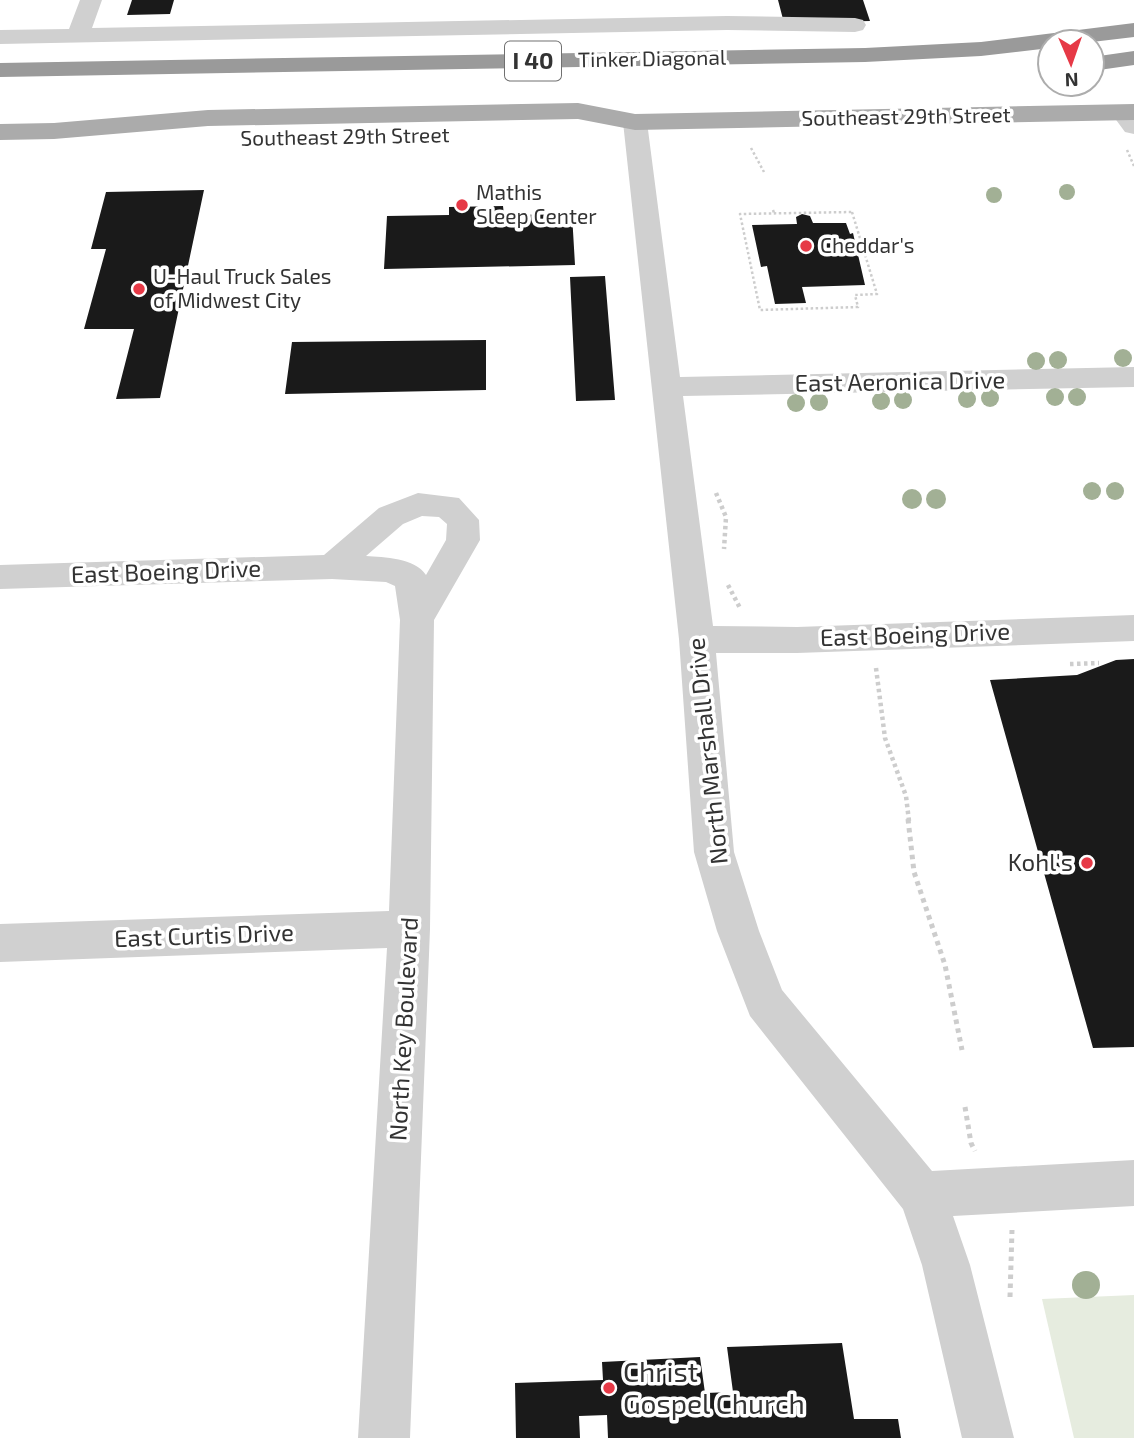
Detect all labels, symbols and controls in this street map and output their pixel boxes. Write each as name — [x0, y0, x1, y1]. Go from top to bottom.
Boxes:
north arrow — [1036, 28, 1106, 98]
road number: I 40 — [505, 41, 561, 80]
street label: Tinker Diagonal — [578, 44, 727, 71]
text: N — [1064, 69, 1079, 92]
street label: Southeast 29th Street — [801, 101, 1011, 130]
street label: Southeast 29th Street — [240, 121, 450, 150]
place label: Mathis Sleep Center — [476, 179, 597, 228]
marker: Mathis Sleep Center — [454, 197, 470, 213]
place label: Cheddar's — [820, 232, 915, 257]
marker: Cheddar's — [798, 238, 814, 254]
place label: U-Haul Truck Sales of Midwest City — [153, 263, 331, 312]
marker: U-Haul Truck Sales of Midwest City — [131, 281, 147, 297]
street label: East Aeronica Drive — [794, 364, 1006, 397]
street label: East Boeing Drive — [70, 553, 262, 588]
street label: East Boeing Drive — [819, 616, 1011, 651]
street label: North Marshall Drive — [680, 636, 733, 866]
place label: Kohl's — [1008, 847, 1073, 876]
marker: Kohl's — [1079, 855, 1095, 871]
street label: North Key Boulevard — [382, 916, 423, 1141]
street label: East Curtis Drive — [114, 917, 294, 952]
place label: Christ Gospel Church — [623, 1354, 805, 1420]
marker: Christ Gospel Church — [601, 1380, 617, 1396]

